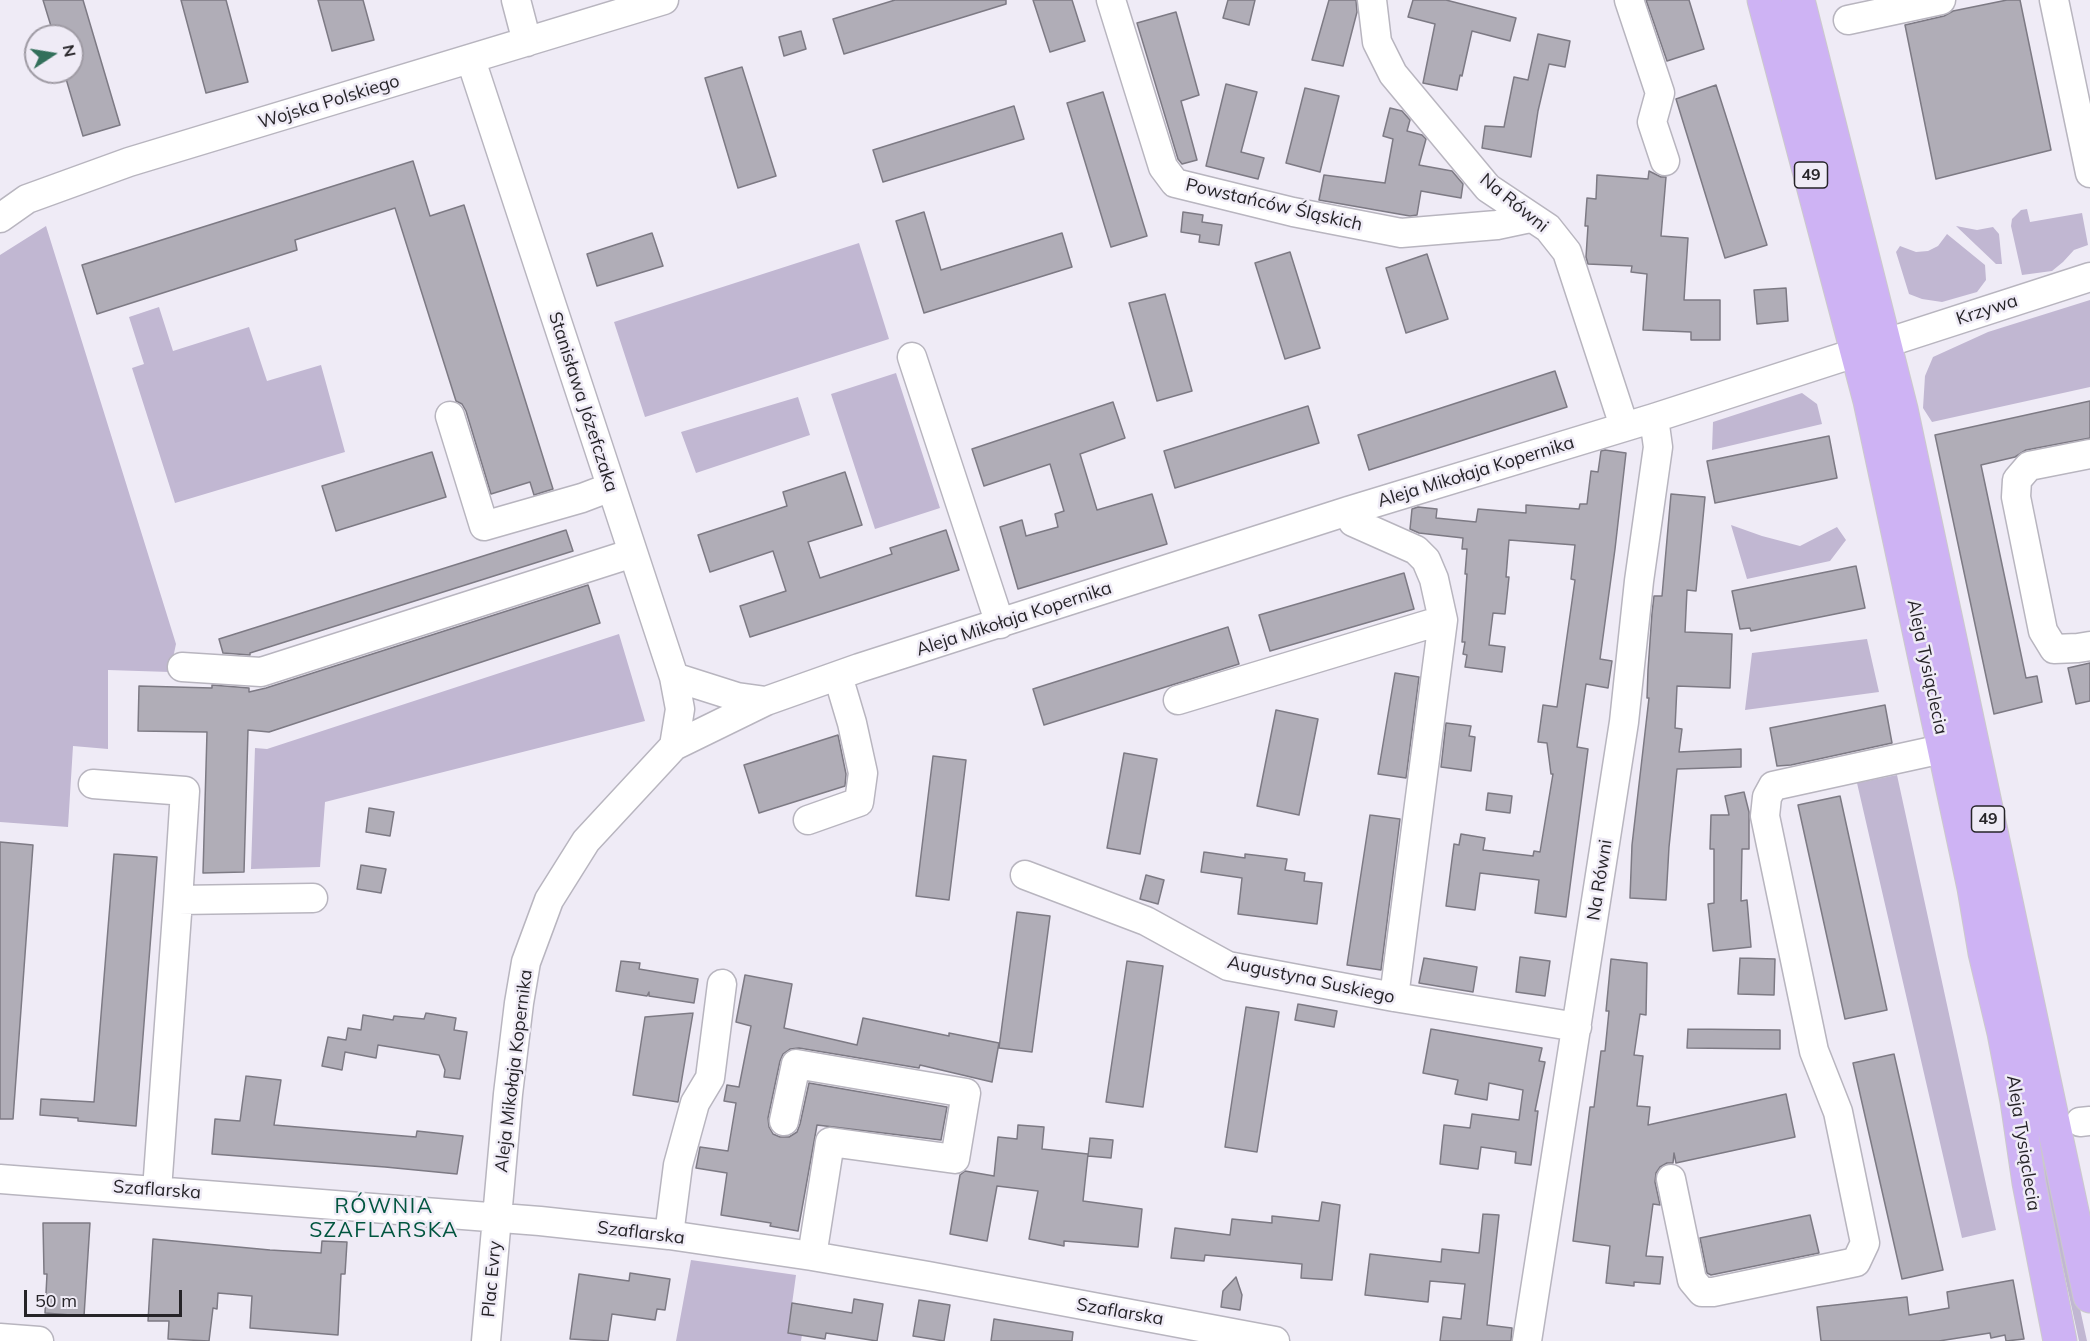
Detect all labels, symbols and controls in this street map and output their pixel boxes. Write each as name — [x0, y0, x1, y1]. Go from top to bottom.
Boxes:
north arrow — [24, 24, 84, 84]
text: N — [59, 43, 81, 59]
street label: Wojska Polskiego — [256, 70, 402, 134]
road number: 49 — [1794, 162, 1828, 188]
street label: Na Równi — [1475, 169, 1553, 237]
street label: Powstańców Śląskich — [1183, 174, 1365, 236]
street label: Krzywa — [1954, 290, 2020, 330]
street label: Stanisława Józefczaka — [544, 309, 622, 495]
street label: Aleja Mikołaja Kopernika — [1375, 432, 1577, 512]
street label: Aleja Mikołaja Kopernika — [913, 577, 1115, 661]
street label: Aleja Tysiąclecia — [1902, 598, 1952, 736]
road number: 49 — [1972, 806, 2004, 832]
street label: Na Równi — [1583, 838, 1617, 922]
street label: Augustyna Suskiego — [1225, 952, 1397, 1008]
street label: Aleja Mikołaja Kopernika — [491, 968, 537, 1174]
street label: Aleja Tysiąclecia — [2002, 1074, 2044, 1212]
street label: Szaflarska — [112, 1176, 202, 1204]
district label: RÓWNIA SZAFLARSKA — [309, 1194, 459, 1244]
street label: Szaflarska — [596, 1217, 686, 1249]
street label: Plac Evry — [478, 1240, 506, 1318]
scale bar — [27, 1278, 184, 1316]
text: 50 m — [35, 1289, 77, 1312]
street label: Szaflarska — [1075, 1294, 1165, 1330]

